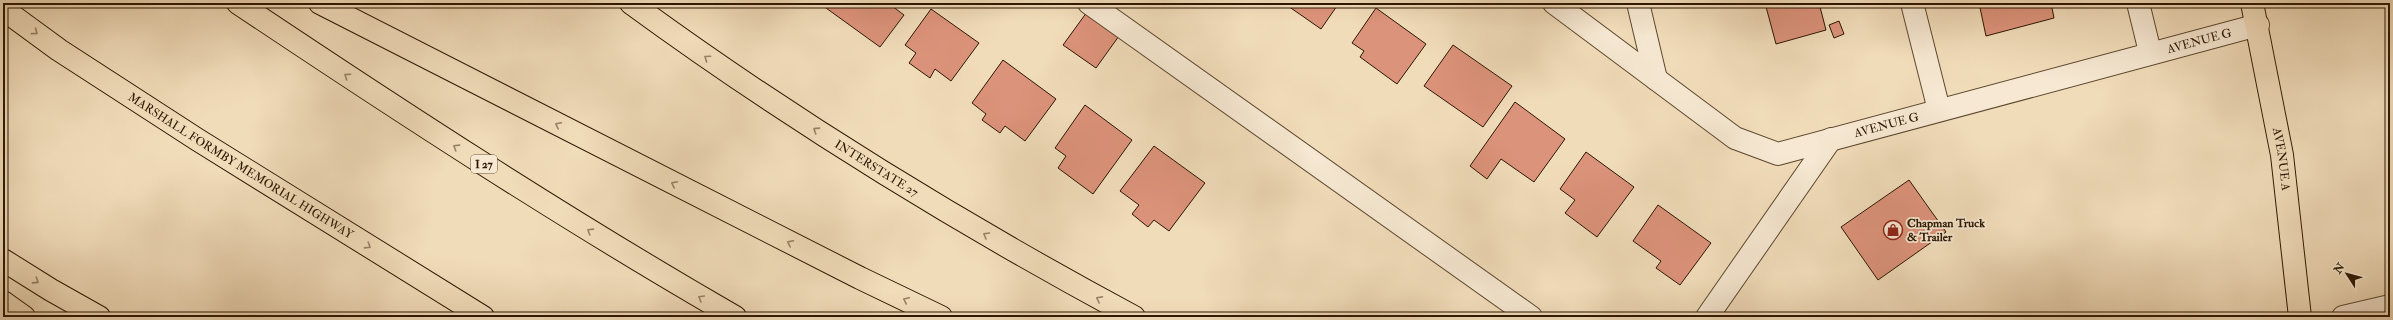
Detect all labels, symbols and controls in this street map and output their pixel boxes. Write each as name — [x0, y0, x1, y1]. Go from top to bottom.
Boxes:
street label: AVENUE G — [2165, 25, 2233, 57]
one-way arrow — [30, 27, 37, 34]
one-way arrow — [704, 56, 711, 63]
one-way arrow — [344, 73, 351, 81]
street label: MARSHALL FORMBY MEMORIAL HIGHWAY — [125, 90, 357, 243]
street label: AVENUE G — [1852, 110, 1920, 141]
one-way arrow — [555, 122, 562, 129]
street label: AVENUE A — [2269, 125, 2293, 192]
one-way arrow — [813, 127, 820, 135]
street label: INTERSTATE 27 — [832, 137, 921, 201]
one-way arrow — [453, 144, 460, 151]
road number: I 27 — [471, 155, 497, 173]
one-way arrow — [671, 181, 678, 188]
place label: Chapman Truck & Trailer — [1907, 216, 1985, 245]
shop icon: Chapman Truck & Trailer — [1882, 219, 1904, 241]
one-way arrow — [587, 228, 594, 236]
one-way arrow — [983, 232, 990, 239]
one-way arrow — [786, 240, 794, 248]
one-way arrow — [364, 241, 371, 249]
north arrow — [2327, 254, 2367, 294]
text: N — [2331, 260, 2348, 277]
one-way arrow — [32, 276, 39, 283]
one-way arrow — [698, 295, 705, 302]
one-way arrow — [1096, 296, 1103, 303]
one-way arrow — [903, 297, 911, 305]

